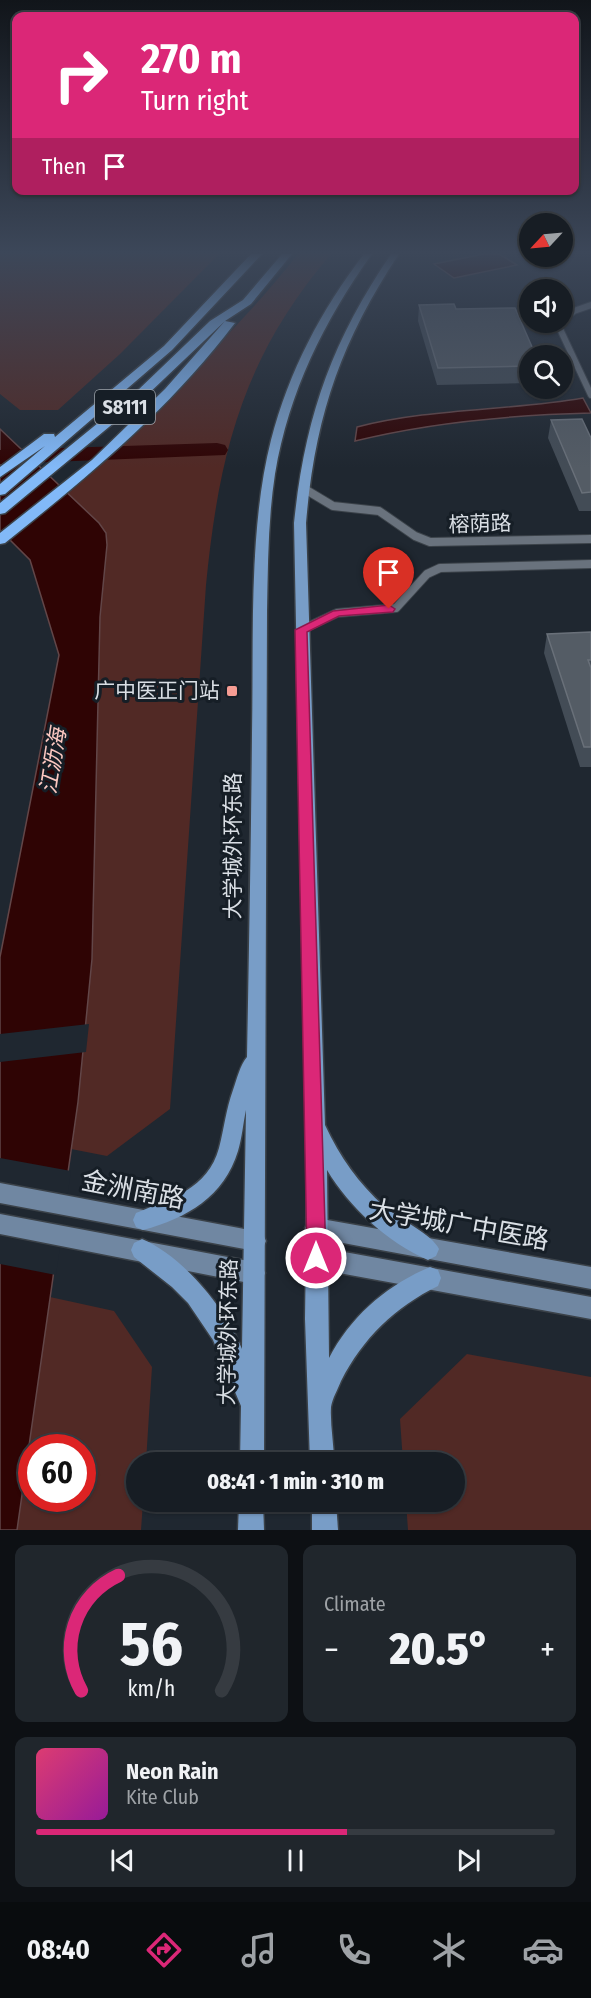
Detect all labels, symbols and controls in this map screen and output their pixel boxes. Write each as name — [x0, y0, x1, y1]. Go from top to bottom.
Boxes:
text: 270 m — [141, 34, 241, 84]
icon: right — [42, 36, 120, 114]
text: Turn right — [141, 85, 249, 117]
icon: arrive — [98, 150, 131, 183]
text: Then — [42, 153, 86, 180]
north arrow — [519, 213, 573, 267]
map controls — [519, 213, 573, 399]
button: sound — [519, 279, 573, 333]
button: search — [519, 345, 573, 399]
road number: S8111 — [95, 390, 155, 424]
street label: 榕荫路 — [448, 510, 512, 538]
pin — [363, 547, 414, 609]
icon: arrive — [372, 556, 405, 589]
place label: 广中医正门站 — [94, 678, 220, 704]
marker: 广中医正门站 — [225, 684, 239, 698]
water label: 江沥海 — [35, 723, 72, 796]
street label: 大学城外环东路 — [220, 773, 246, 920]
street label: 金洲南路 — [79, 1165, 187, 1215]
street label: 大学城广中医路 — [367, 1194, 551, 1256]
position arrow — [284, 1226, 348, 1290]
street label: 大学城外环东路 — [214, 1258, 242, 1406]
speed limit sign: 60 — [18, 1434, 96, 1512]
text: 08:41 · 1 min · 310 m — [207, 1468, 384, 1495]
text: Climate — [324, 1592, 386, 1616]
text: 56 — [120, 1607, 183, 1682]
text: 20.5° — [389, 1622, 489, 1676]
text: − — [324, 1630, 339, 1670]
text: + — [540, 1630, 555, 1670]
text: km/h — [128, 1676, 175, 1702]
text: Neon Rain — [126, 1758, 219, 1785]
text: Kite Club — [126, 1785, 199, 1809]
icon: previous — [106, 1844, 139, 1877]
icon: pause — [279, 1844, 312, 1877]
icon: next — [452, 1844, 485, 1877]
icon: directions — [143, 1929, 185, 1971]
icon: music — [238, 1929, 280, 1971]
icon: phone — [333, 1929, 375, 1971]
icon: climate — [428, 1929, 470, 1971]
icon: car — [522, 1929, 564, 1971]
text: 08:40 — [26, 1934, 90, 1966]

